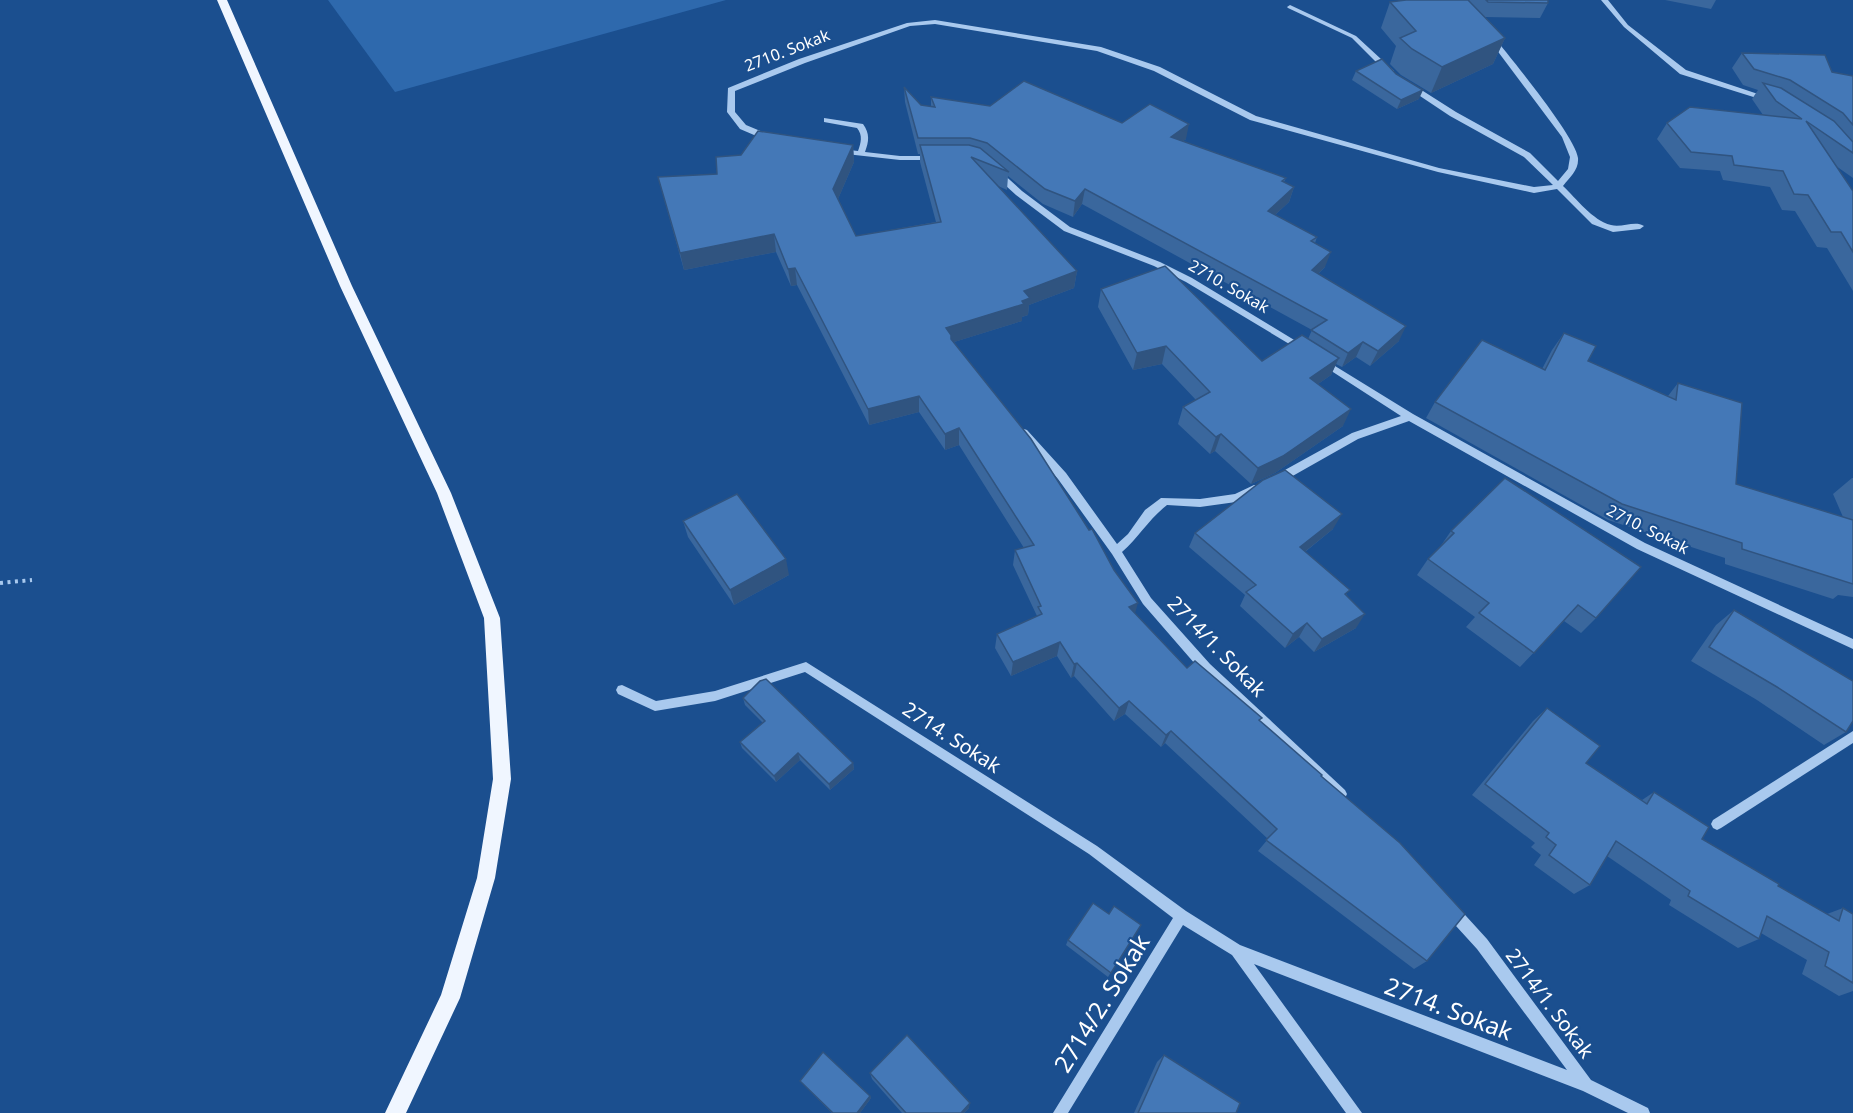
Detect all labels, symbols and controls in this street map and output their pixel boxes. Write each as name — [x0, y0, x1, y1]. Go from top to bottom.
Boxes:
street label: 2710. Sokak — [741, 24, 833, 76]
street label: 2710. Sokak — [1185, 254, 1274, 318]
street label: 2710. Sokak — [1603, 499, 1693, 559]
street label: 2714/1. Sokak — [1162, 590, 1272, 703]
street label: 2714. Sokak — [898, 695, 1007, 779]
street label: 2714/2. Sokak — [1045, 928, 1157, 1078]
street label: 2714/1. Sokak — [1500, 943, 1600, 1064]
street label: 2714. Sokak — [1380, 969, 1518, 1048]

